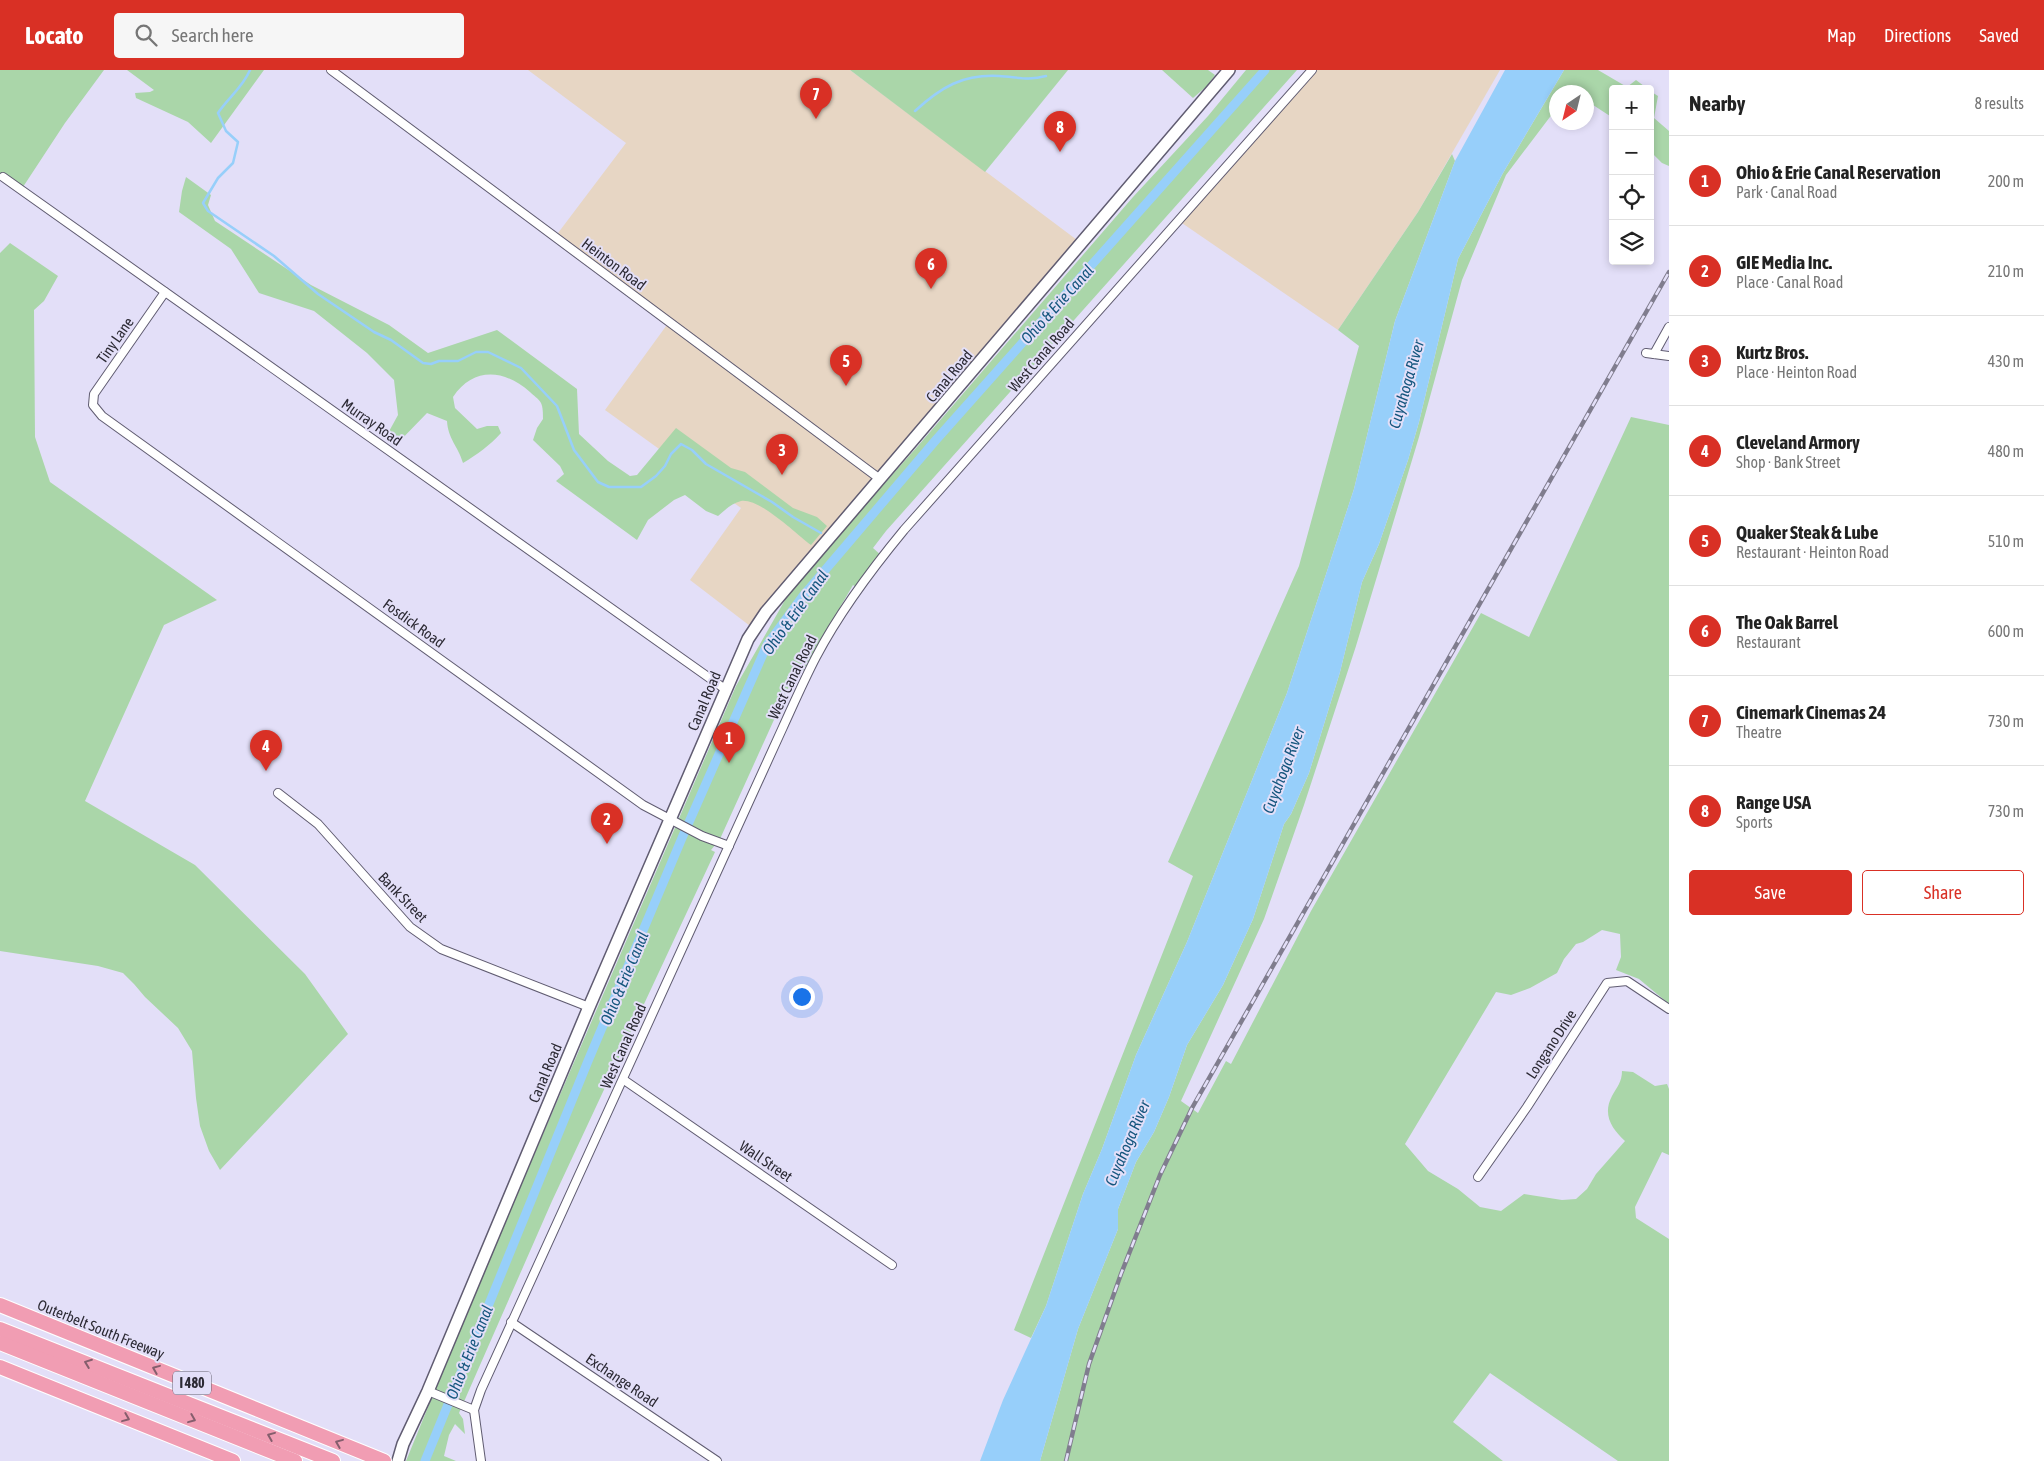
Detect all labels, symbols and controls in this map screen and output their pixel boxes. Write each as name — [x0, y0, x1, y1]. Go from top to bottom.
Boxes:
search box — [114, 13, 464, 58]
icon: search — [132, 21, 160, 49]
text: Locato — [25, 22, 84, 49]
text: Search here — [172, 24, 254, 46]
text: Map — [1827, 25, 1856, 46]
text: Directions — [1884, 25, 1951, 46]
text: Saved — [1979, 25, 2019, 46]
pin: 7 — [800, 78, 832, 119]
north arrow — [1549, 85, 1594, 130]
map controls — [1609, 85, 1654, 265]
button: + — [1609, 85, 1654, 130]
text: Nearby — [1689, 91, 1745, 115]
text: 8 results — [1974, 94, 2024, 112]
pin: 8 — [1044, 111, 1076, 152]
button: − — [1609, 130, 1654, 175]
text: Ohio & Erie Canal Reservation — [1736, 161, 1941, 183]
text: 1 — [1701, 172, 1709, 190]
text: 200 m — [1988, 172, 2024, 190]
button: locate — [1609, 175, 1654, 220]
text: Park · Canal Road — [1736, 183, 1837, 201]
button: layers — [1609, 220, 1654, 265]
street label: Heinton Road — [579, 235, 649, 293]
pin: 6 — [915, 248, 947, 289]
text: GIE Media Inc. — [1736, 251, 1832, 273]
water label: Ohio & Erie Canal — [1017, 261, 1097, 347]
text: 2 — [1701, 262, 1709, 280]
text: 210 m — [1988, 262, 2024, 280]
text: Place · Canal Road — [1736, 273, 1843, 291]
street label: Tiny Lane — [93, 314, 137, 366]
street label: West Canal Road — [1005, 315, 1077, 395]
water label: Cuyahoga River — [1385, 337, 1429, 431]
text: Kurtz Bros. — [1736, 341, 1808, 363]
pin: 5 — [830, 345, 862, 386]
street label: Canal Road — [922, 347, 976, 405]
text: 3 — [1701, 352, 1709, 370]
text: 430 m — [1988, 352, 2024, 370]
text: Place · Heinton Road — [1736, 363, 1857, 381]
street label: Murray Road — [339, 395, 405, 449]
text: Cleveland Armory — [1736, 431, 1860, 453]
pin: 3 — [766, 434, 798, 475]
text: 4 — [1701, 442, 1709, 460]
text: 480 m — [1988, 442, 2024, 460]
text: Shop · Bank Street — [1736, 453, 1841, 471]
text: Quaker Steak & Lube — [1736, 521, 1878, 543]
text: 5 — [1701, 532, 1709, 550]
text: 510 m — [1988, 532, 2024, 550]
text: Restaurant · Heinton Road — [1736, 543, 1889, 561]
water label: Ohio & Erie Canal — [758, 566, 832, 658]
street label: Fosdick Road — [380, 595, 448, 651]
text: The Oak Barrel — [1736, 611, 1838, 633]
text: 6 — [1701, 622, 1709, 640]
text: 600 m — [1988, 622, 2024, 640]
street label: West Canal Road — [764, 632, 820, 722]
text: Restaurant — [1736, 633, 1801, 651]
street label: Canal Road — [684, 669, 724, 733]
text: Cinemark Cinemas 24 — [1736, 701, 1886, 723]
text: 7 — [1701, 712, 1709, 730]
text: 730 m — [1988, 712, 2024, 730]
pin: 1 — [713, 722, 745, 763]
water label: Cuyahoga River — [1258, 723, 1309, 816]
text: Theatre — [1736, 723, 1782, 741]
pin: 4 — [250, 730, 282, 771]
text: Range USA — [1736, 791, 1811, 813]
text: 8 — [1701, 802, 1709, 820]
text: 730 m — [1988, 802, 2024, 820]
pin: 2 — [591, 803, 623, 844]
text: Sports — [1736, 813, 1773, 831]
street label: Bank Street — [375, 868, 431, 926]
button: Save — [1689, 870, 1852, 915]
button: Share — [1862, 870, 2024, 915]
water label: Ohio & Erie Canal — [596, 929, 652, 1027]
your location — [789, 984, 815, 1010]
street label: West Canal Road — [597, 1001, 649, 1091]
street label: Longano Drive — [1522, 1006, 1580, 1082]
street label: Canal Road — [525, 1041, 565, 1105]
water label: Cuyahoga River — [1101, 1096, 1154, 1189]
street label: Wall Street — [736, 1137, 796, 1185]
street label: Outerbelt South Freeway — [35, 1296, 167, 1362]
water label: Ohio & Erie Canal — [442, 1302, 496, 1402]
street label: Exchange Road — [583, 1350, 661, 1410]
one-way arrow — [84, 1359, 93, 1370]
one-way arrow — [152, 1364, 160, 1374]
road number: I 480 — [173, 1372, 211, 1395]
one-way arrow — [121, 1412, 130, 1422]
one-way arrow — [187, 1413, 196, 1424]
one-way arrow — [267, 1432, 276, 1443]
one-way arrow — [335, 1438, 344, 1449]

